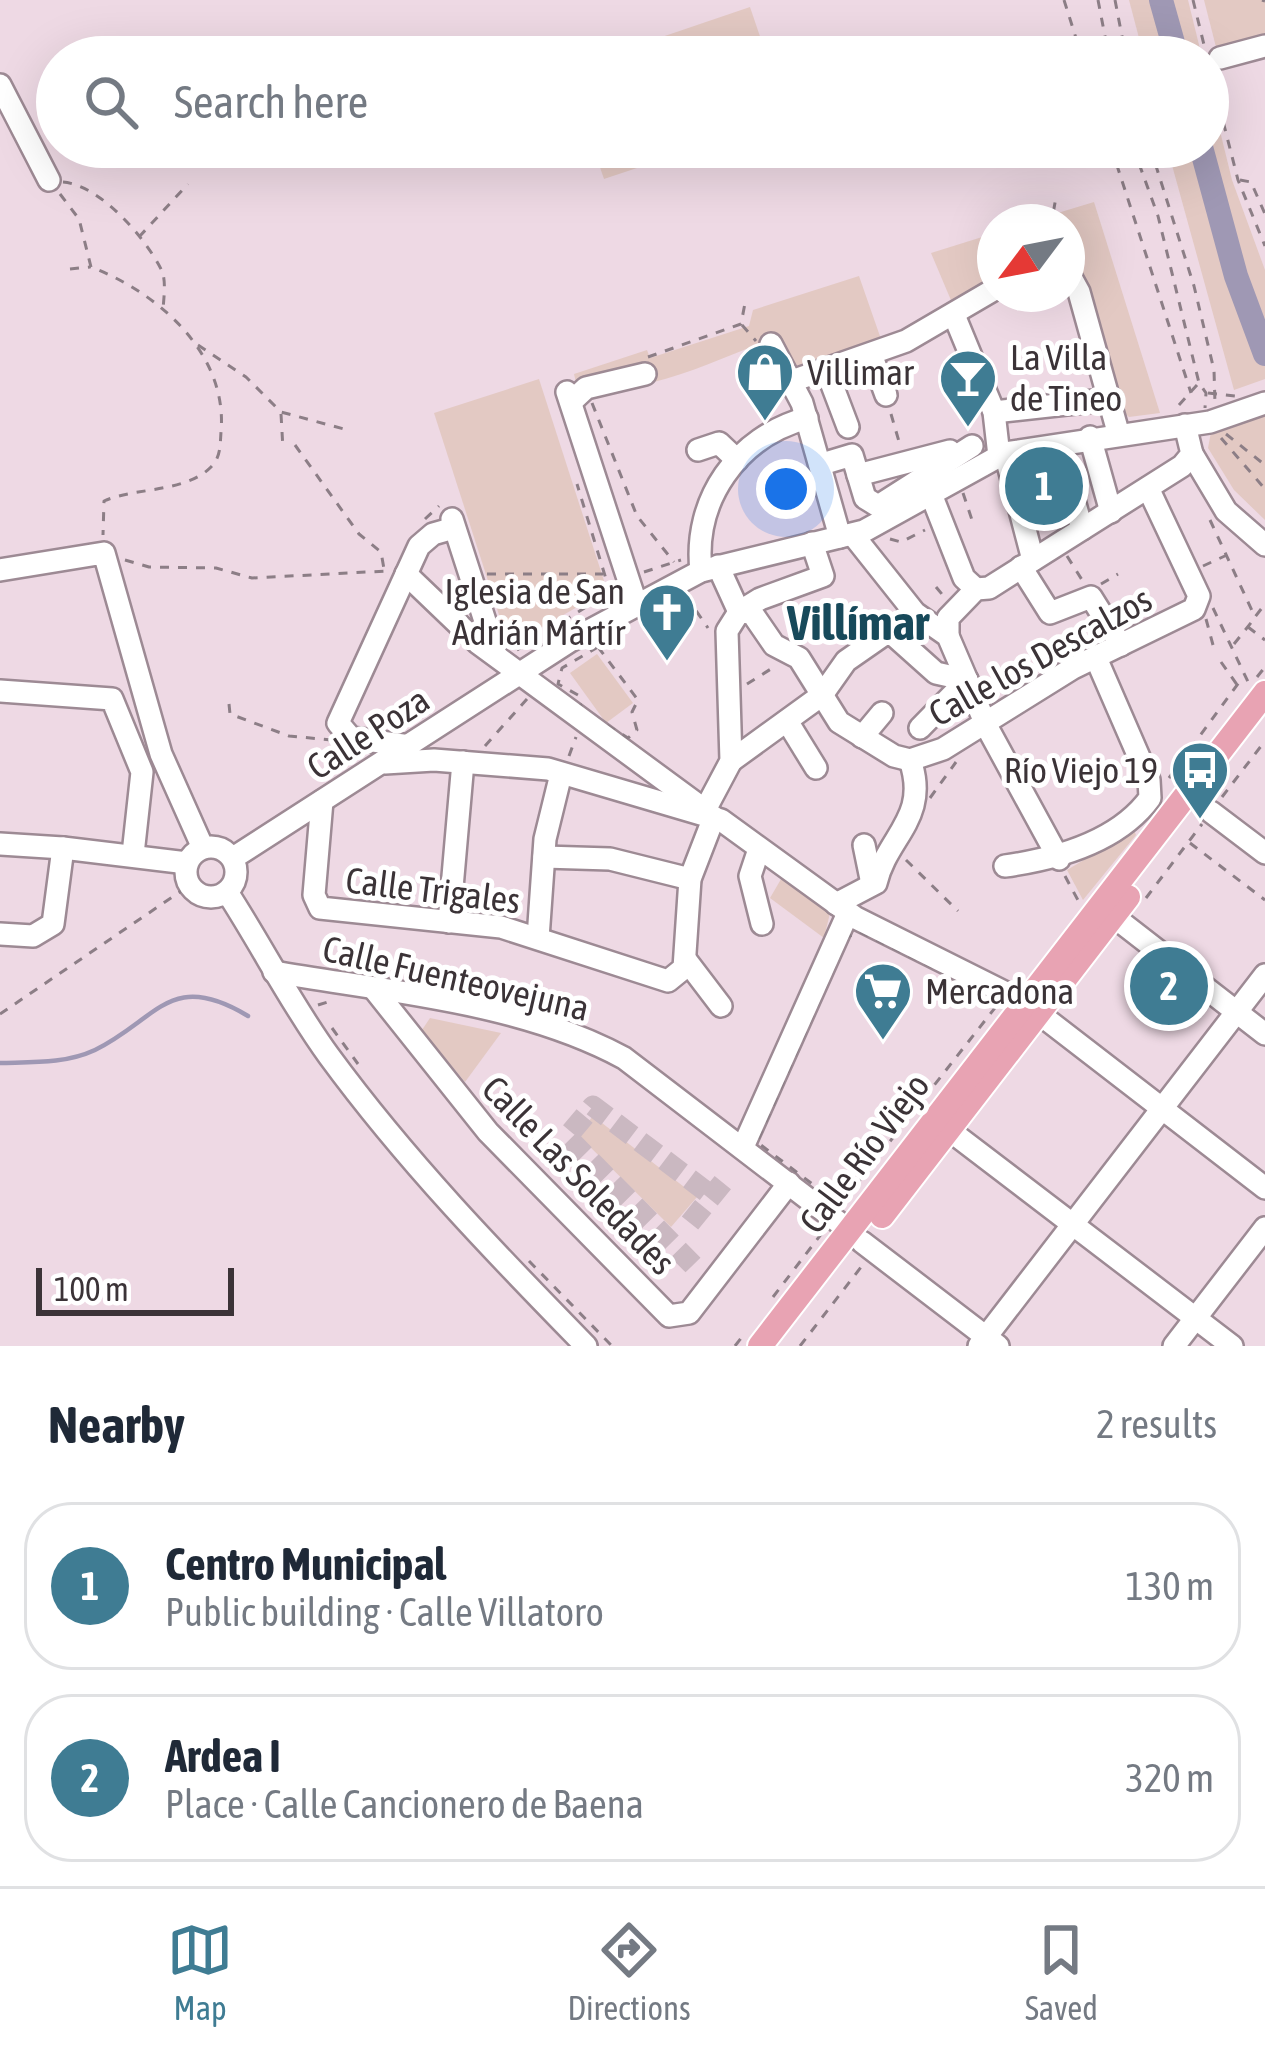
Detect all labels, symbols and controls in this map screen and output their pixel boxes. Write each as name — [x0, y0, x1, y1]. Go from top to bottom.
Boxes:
search box — [36, 36, 1229, 168]
icon: search — [78, 69, 144, 135]
text: Search here — [174, 76, 368, 128]
north arrow — [977, 204, 1085, 312]
place label: La Villa de Tineo — [1010, 336, 1122, 419]
shop icon: Villimar — [734, 341, 796, 423]
bar icon: La Villa de Tineo — [937, 347, 999, 429]
place label: Villimar — [807, 351, 915, 393]
pin: 1 — [1005, 441, 1083, 531]
your location — [756, 459, 816, 519]
place label: Iglesia de San Adrián Mártír — [444, 570, 626, 653]
street label: Calle los Descalzos — [921, 578, 1159, 734]
church icon: Iglesia de San Adrián Mártír — [636, 581, 698, 663]
district label: Villímar — [786, 595, 930, 650]
street label: Calle Poza — [299, 678, 437, 788]
bus stop icon: Río Viejo 19 — [1169, 739, 1231, 821]
place label: Río Viejo 19 — [1004, 749, 1158, 791]
street label: Calle Trigales — [343, 858, 523, 922]
street label: Calle Fuenteovejuna — [319, 927, 593, 1029]
pin: 2 — [1130, 941, 1208, 1031]
supermarket icon: Mercadona — [852, 960, 914, 1042]
place label: Mercadona — [925, 970, 1074, 1012]
street label: Calle Río Viejo — [790, 1065, 938, 1241]
street label: Calle Las Soledades — [474, 1067, 684, 1283]
scale bar — [36, 1262, 234, 1315]
text: 100 m — [54, 1270, 129, 1308]
text: Nearby — [48, 1395, 185, 1454]
text: 2 results — [1096, 1402, 1217, 1446]
text: Centro Municipal — [165, 1538, 446, 1590]
text: 1 — [81, 1564, 99, 1608]
text: 130 m — [1126, 1564, 1214, 1608]
text: Public building · Calle Villatoro — [165, 1590, 604, 1634]
text: Ardea I — [165, 1730, 281, 1782]
text: 2 — [81, 1756, 99, 1800]
text: 320 m — [1126, 1756, 1214, 1800]
text: Place · Calle Cancionero de Baena — [165, 1782, 644, 1826]
tab: Map — [167, 1917, 233, 2027]
tab: Directions — [567, 1917, 691, 2027]
tab: Saved — [1025, 1917, 1098, 2027]

